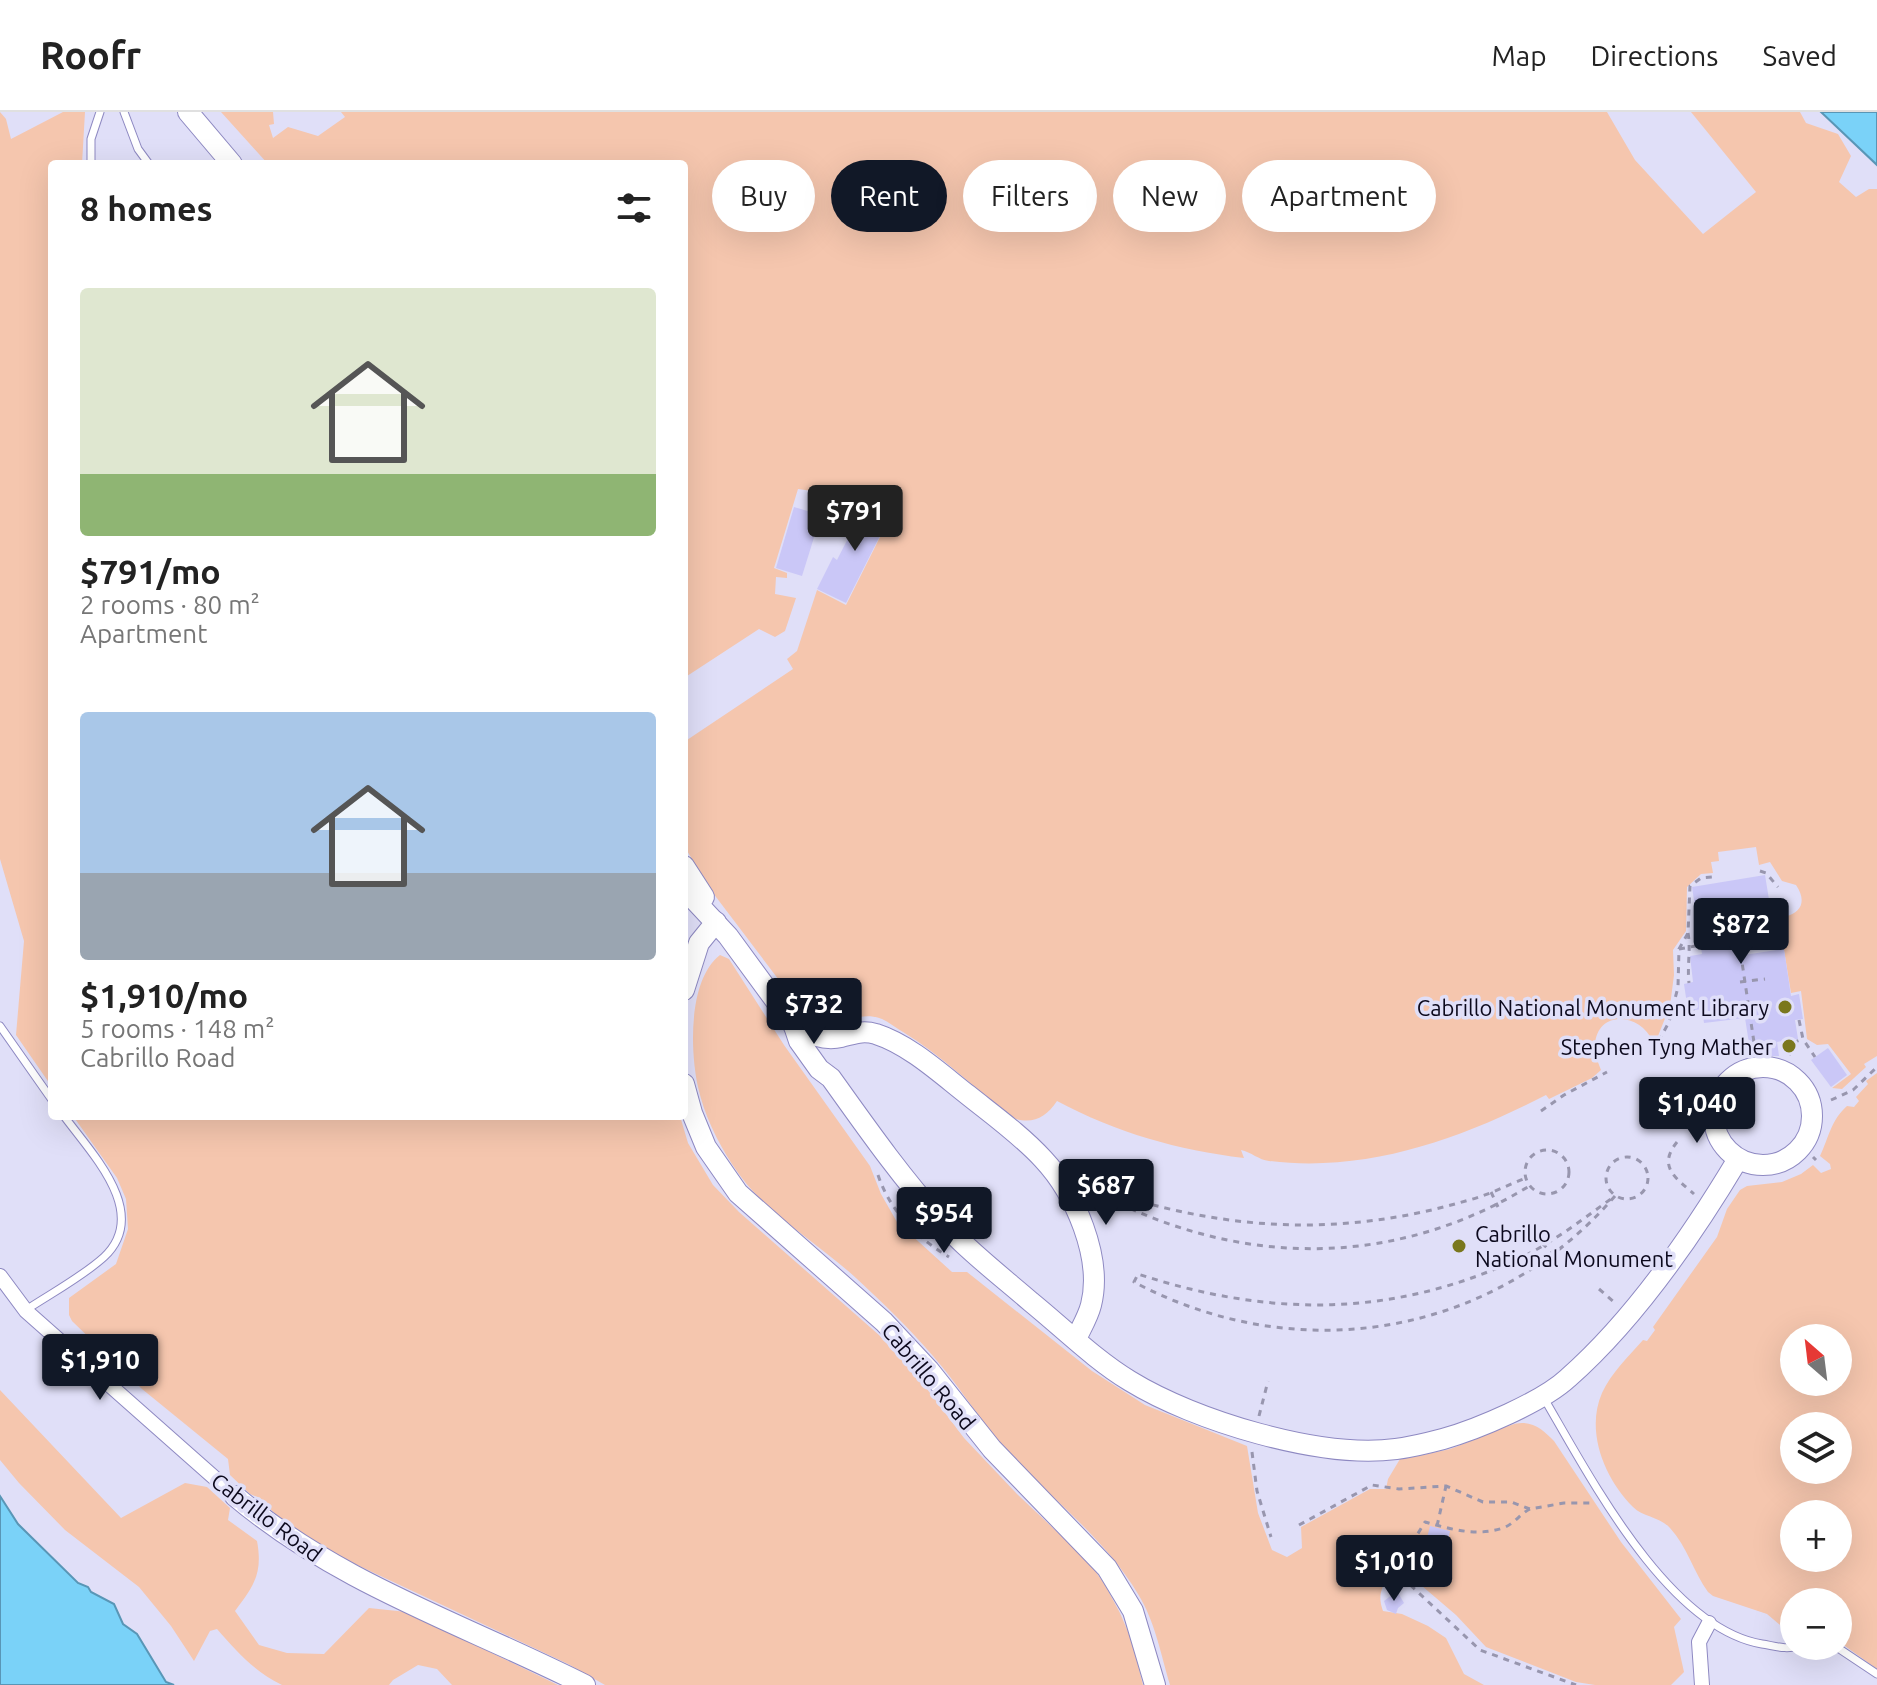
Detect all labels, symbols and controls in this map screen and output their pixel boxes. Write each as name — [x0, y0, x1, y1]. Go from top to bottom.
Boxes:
text: Roofr — [40, 34, 141, 76]
text: Map — [1491, 40, 1547, 71]
text: Directions — [1591, 40, 1718, 71]
text: Saved — [1762, 40, 1837, 71]
chip: Buy — [712, 160, 815, 232]
chip: Rent — [831, 160, 947, 232]
chip: Filters — [963, 160, 1097, 232]
chip: New — [1113, 160, 1226, 232]
chip: Apartment — [1242, 160, 1436, 232]
icon: filters — [612, 186, 656, 230]
text: 8 homes — [80, 189, 213, 227]
icon: home — [296, 340, 440, 484]
pin: $791 — [808, 485, 902, 553]
text: $791 — [826, 496, 884, 525]
text: $791/mo — [80, 552, 221, 590]
text: 2 rooms · 80 m² — [80, 590, 260, 619]
text: Apartment — [80, 619, 207, 648]
icon: home — [296, 764, 440, 908]
pin: $872 — [1694, 898, 1788, 966]
text: $872 — [1712, 909, 1770, 938]
text: $1,910/mo — [80, 976, 248, 1014]
pin: $732 — [767, 978, 861, 1046]
text: $732 — [785, 989, 843, 1018]
place label: Cabrillo National Monument Library — [1417, 995, 1769, 1020]
marker: Cabrillo National Monument Library — [1776, 998, 1794, 1016]
text: 5 rooms · 148 m² — [80, 1014, 275, 1043]
place label: Stephen Tyng Mather — [1561, 1034, 1774, 1059]
marker: Stephen Tyng Mather — [1780, 1037, 1798, 1055]
text: Cabrillo Road — [80, 1043, 235, 1072]
pin: $1,040 — [1632, 1077, 1762, 1145]
text: $1,040 — [1657, 1088, 1737, 1117]
pin: $687 — [1059, 1159, 1153, 1227]
text: $687 — [1077, 1170, 1135, 1199]
pin: $954 — [897, 1187, 991, 1255]
text: $954 — [915, 1198, 973, 1227]
place label: Cabrillo National Monument — [1475, 1221, 1673, 1271]
marker: Cabrillo National Monument — [1450, 1237, 1468, 1255]
street label: Cabrillo Road — [877, 1318, 981, 1434]
north arrow — [1780, 1324, 1852, 1396]
map controls — [1780, 1324, 1852, 1660]
pin: $1,910 — [35, 1334, 165, 1402]
text: $1,910 — [60, 1345, 140, 1374]
button: layers — [1780, 1412, 1852, 1484]
street label: Cabrillo Road — [207, 1467, 327, 1567]
button: + — [1780, 1500, 1852, 1572]
pin: $1,010 — [1329, 1535, 1459, 1603]
text: $1,010 — [1354, 1546, 1434, 1575]
button: − — [1780, 1588, 1852, 1660]

